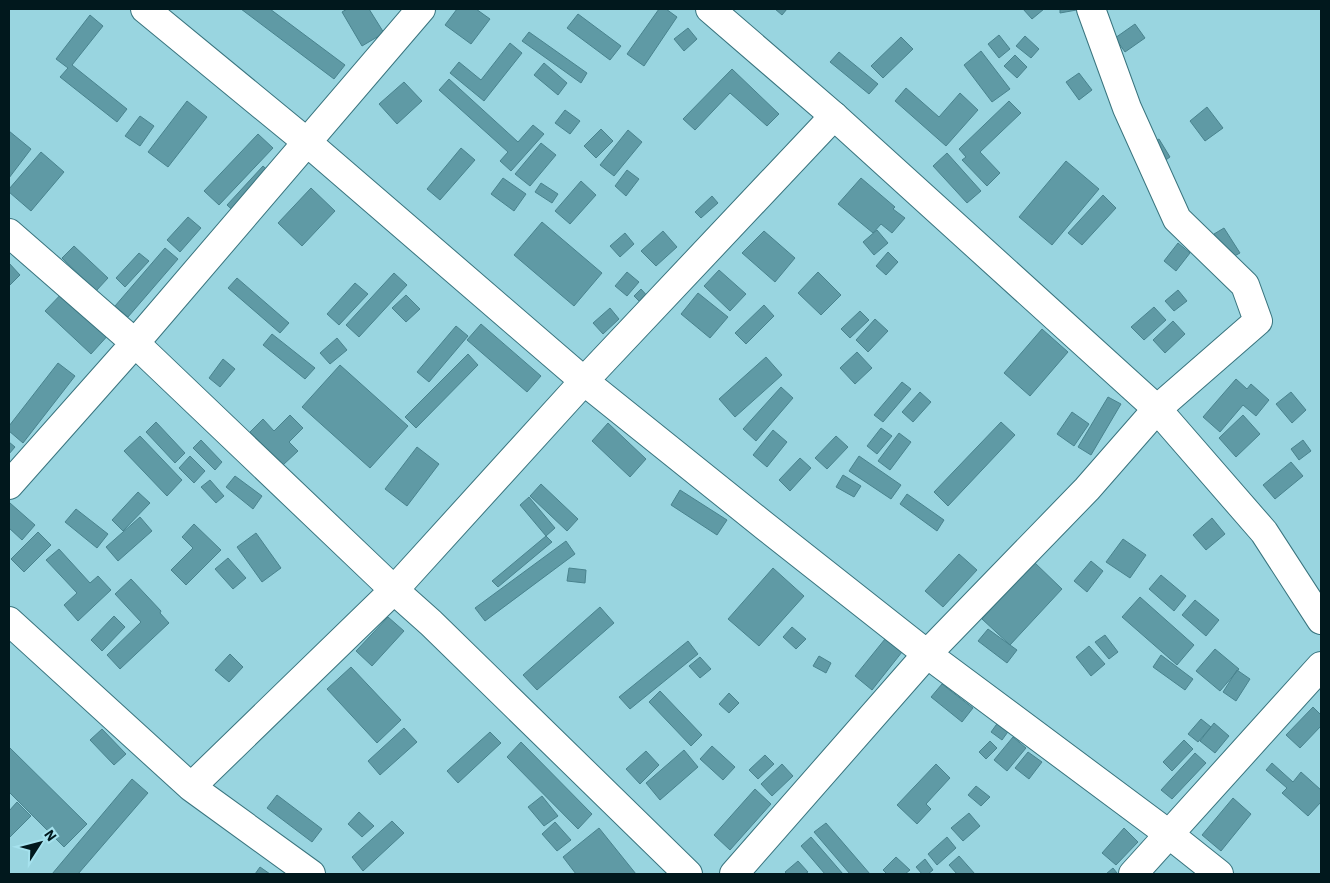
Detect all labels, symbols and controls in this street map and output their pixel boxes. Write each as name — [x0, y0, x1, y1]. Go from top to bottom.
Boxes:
north arrow — [15, 818, 65, 868]
text: N — [40, 826, 61, 845]

